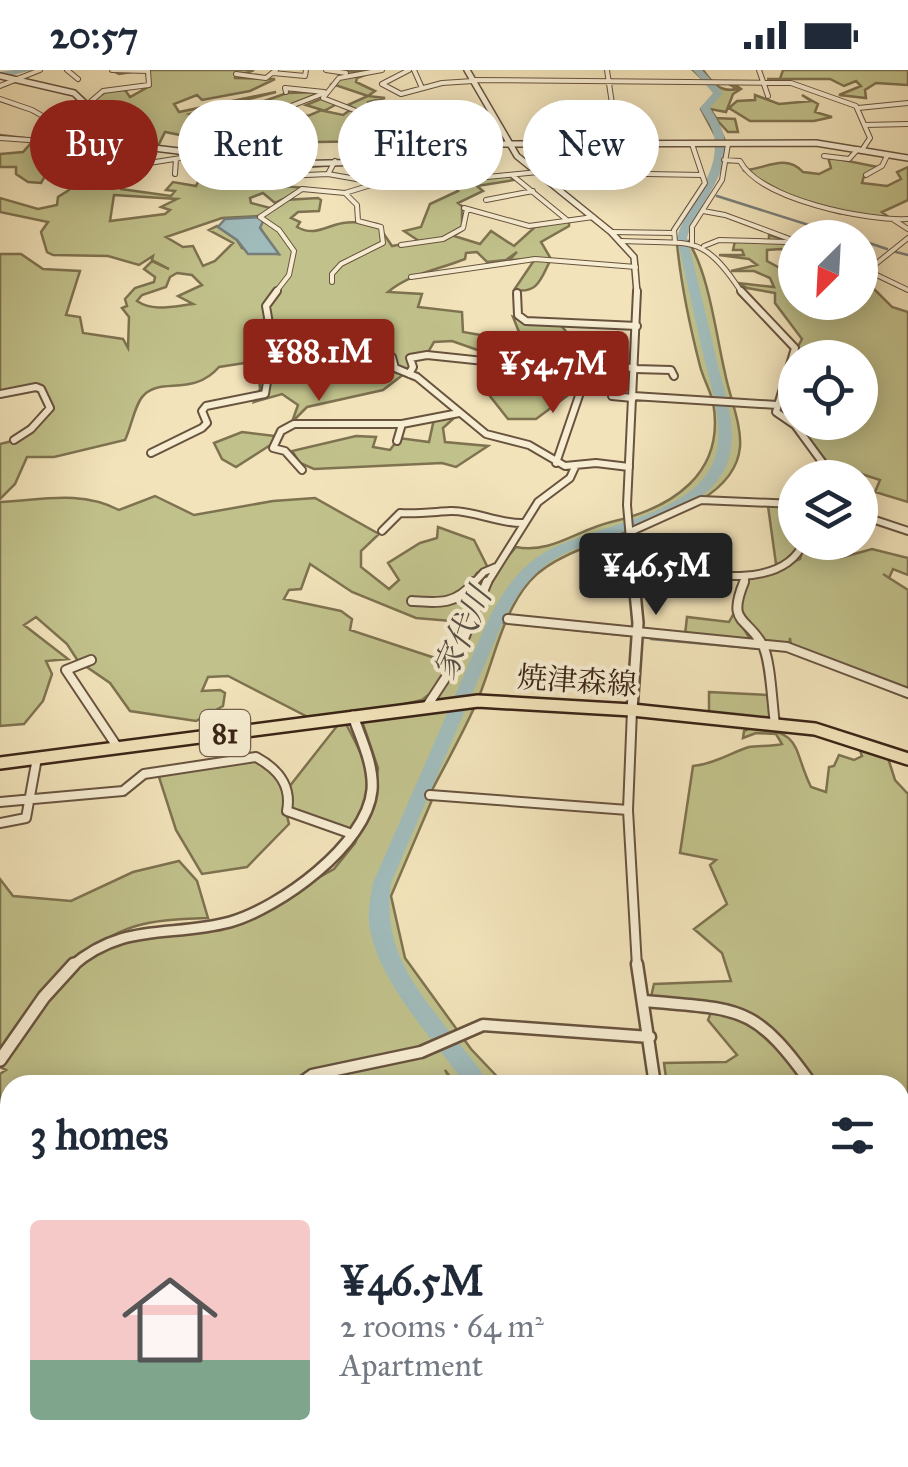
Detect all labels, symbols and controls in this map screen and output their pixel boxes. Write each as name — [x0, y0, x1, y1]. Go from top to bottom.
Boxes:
text: 20:57 — [50, 12, 138, 58]
chip: Buy — [30, 100, 158, 190]
chip: Rent — [178, 100, 318, 190]
chip: Filters — [338, 100, 503, 190]
chip: New — [523, 100, 659, 190]
north arrow — [778, 220, 878, 320]
map controls — [778, 220, 878, 560]
pin: ¥88.1M — [238, 319, 400, 404]
pin: ¥54.7M — [472, 331, 634, 416]
text: ¥88.1M — [265, 332, 373, 371]
button: locate — [778, 340, 878, 440]
text: ¥54.7M — [499, 344, 607, 383]
button: layers — [778, 460, 878, 560]
pin: ¥46.5M — [575, 533, 737, 618]
text: ¥46.5M — [601, 546, 711, 585]
water label: 家代川 — [425, 579, 501, 685]
street label: 焼津森線 — [516, 659, 638, 703]
road number: 81 — [200, 710, 250, 756]
icon: filters — [825, 1108, 880, 1163]
text: 3 homes — [30, 1109, 168, 1161]
text: ¥46.5M — [340, 1255, 483, 1307]
icon: home — [110, 1260, 230, 1380]
text: 2 rooms · 64 m² — [340, 1307, 544, 1346]
text: Apartment — [340, 1346, 483, 1385]

